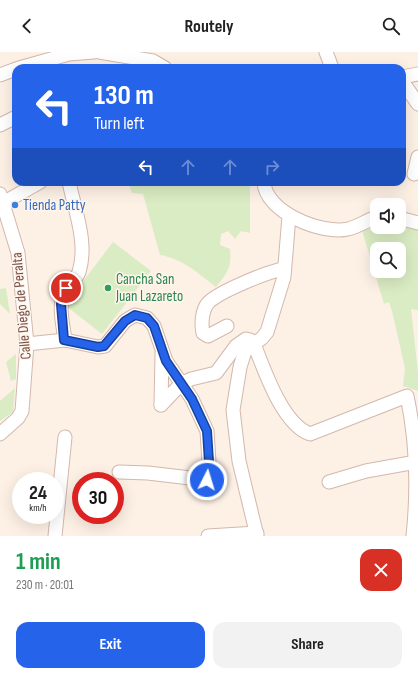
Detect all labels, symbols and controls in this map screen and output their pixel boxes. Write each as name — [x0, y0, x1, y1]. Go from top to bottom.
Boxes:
icon: back — [16, 15, 38, 37]
icon: search — [380, 15, 402, 37]
text: Routely — [184, 16, 234, 37]
text: 130 m — [94, 79, 154, 112]
icon: left — [28, 80, 80, 132]
text: Turn left — [94, 113, 145, 134]
icon: left — [135, 156, 157, 178]
icon: ahead — [177, 156, 199, 178]
icon: ahead — [219, 156, 241, 178]
icon: right — [261, 156, 283, 178]
place label: Tienda Patty — [23, 196, 86, 215]
map controls — [370, 198, 406, 278]
button: sound — [370, 198, 406, 234]
marker: Tienda Patty — [10, 200, 20, 210]
button: search — [370, 242, 406, 278]
street label: Calle Diego de Peralta — [7, 251, 36, 360]
place label: Cancha San Juan Lazareto — [115, 270, 183, 306]
pin — [49, 271, 83, 305]
icon: arrive — [55, 277, 77, 299]
marker: Cancha San Juan Lazareto — [103, 283, 113, 293]
position arrow — [186, 459, 228, 501]
speed limit sign: 30 — [72, 472, 124, 524]
text: 24 — [29, 481, 47, 505]
text: km/h — [29, 502, 47, 514]
text: 1 min — [16, 547, 61, 576]
button: close — [360, 549, 402, 591]
text: 230 m · 20:01 — [16, 577, 74, 593]
button: Exit — [16, 622, 205, 668]
button: Share — [213, 622, 402, 668]

